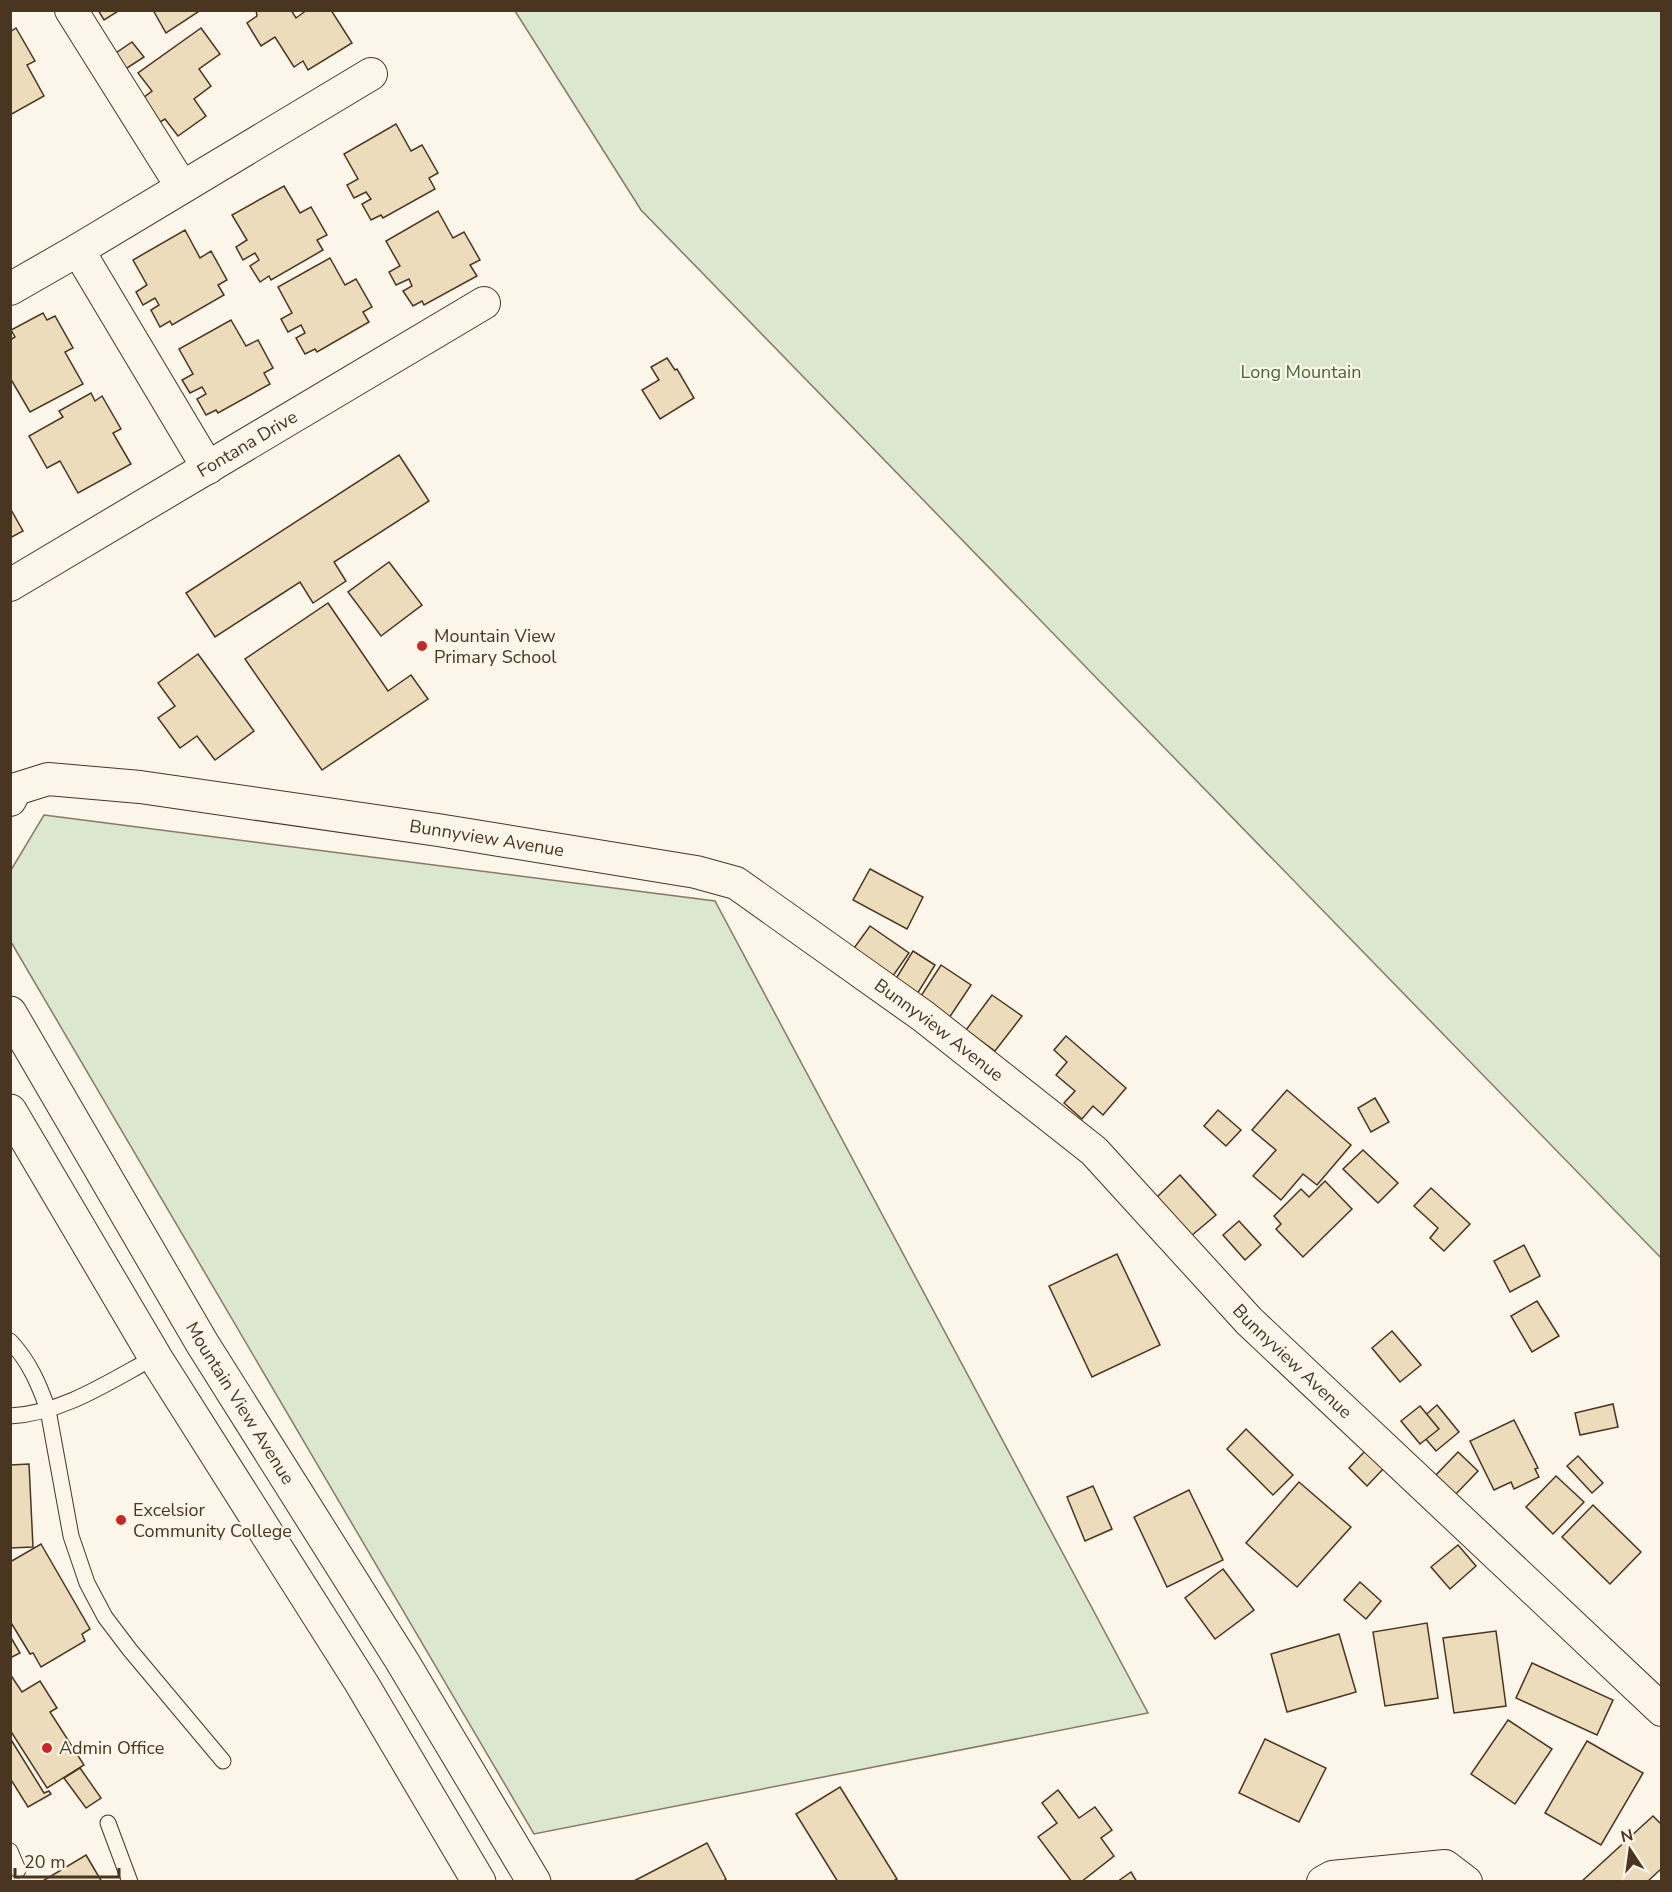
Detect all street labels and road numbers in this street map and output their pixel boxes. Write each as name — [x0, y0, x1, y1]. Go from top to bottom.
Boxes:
street label: Fontana Drive — [193, 405, 302, 483]
street label: Bunnyview Avenue — [408, 814, 566, 862]
street label: Bunnyview Avenue — [870, 973, 1008, 1087]
street label: Bunnyview Avenue — [1227, 1299, 1357, 1424]
street label: Mountain View Avenue — [180, 1317, 300, 1489]

